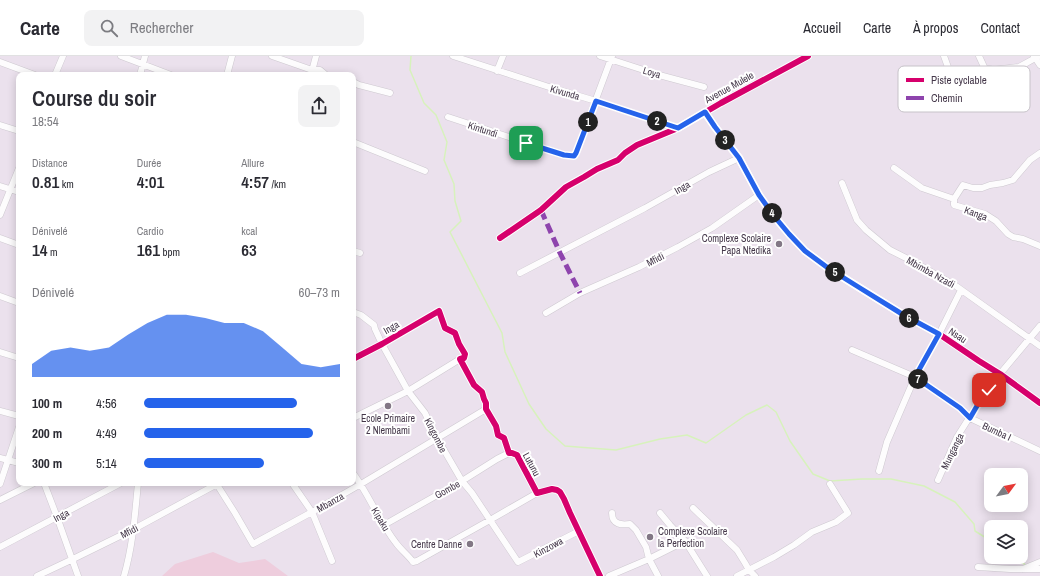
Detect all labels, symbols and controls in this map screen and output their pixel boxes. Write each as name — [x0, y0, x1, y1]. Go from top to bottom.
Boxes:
search box — [84, 10, 364, 46]
text: Carte — [20, 15, 60, 41]
icon: search — [98, 17, 120, 39]
text: Rechercher — [130, 17, 193, 38]
text: Accueil — [803, 19, 841, 37]
text: Carte — [863, 19, 891, 37]
text: À propos — [913, 19, 958, 37]
text: Contact — [980, 19, 1020, 37]
street label: Loya — [641, 64, 663, 81]
legend — [898, 66, 1030, 112]
street label: Avenue Mulele — [702, 68, 756, 107]
text: Piste cyclable — [931, 73, 987, 87]
street label: Kivunda — [549, 82, 582, 103]
text: Course du soir — [32, 83, 156, 113]
button: share — [298, 85, 340, 127]
text: Chemin — [931, 91, 963, 105]
pin: 2 — [647, 111, 667, 131]
pin: 1 — [578, 112, 598, 132]
text: 18:54 — [32, 113, 59, 130]
text: 2 — [654, 114, 660, 128]
text: 1 — [585, 115, 591, 129]
street label: Kintundi — [466, 119, 499, 140]
pin — [509, 126, 543, 160]
pin: 3 — [715, 130, 735, 150]
icon: arrive — [515, 132, 537, 154]
text: 3 — [722, 133, 728, 147]
text: Distance — [32, 156, 68, 170]
text: Durée — [137, 156, 161, 170]
text: Allure — [241, 156, 264, 170]
text: 0.81 — [32, 170, 59, 193]
text: 4:01 — [137, 170, 164, 193]
text: 4:57 — [241, 170, 269, 193]
text: km — [59, 177, 74, 191]
text: /km — [269, 177, 286, 191]
street label: Inga — [672, 178, 693, 197]
pin: 4 — [762, 203, 782, 223]
street label: Kanga — [962, 203, 990, 224]
text: 4 — [769, 206, 775, 220]
text: Dénivelé — [32, 224, 68, 238]
text: Cardio — [137, 224, 164, 238]
text: kcal — [241, 224, 257, 238]
place label: Complexe Scolaire Papa Ntedika — [702, 232, 771, 257]
text: 14 — [32, 238, 48, 261]
text: 161 — [137, 238, 160, 261]
text: 63 — [241, 238, 257, 261]
marker: Complexe Scolaire Papa Ntedika — [774, 239, 784, 249]
text: m — [48, 245, 58, 259]
text: bpm — [160, 245, 180, 259]
street label: Mfidi — [644, 250, 666, 269]
street label: Mbimba Nzadi — [904, 254, 957, 291]
pin: 5 — [825, 262, 845, 282]
text: 5 — [832, 265, 838, 279]
text: Dénivelé — [32, 284, 74, 301]
text: 60–73 m — [299, 284, 340, 301]
pin: 6 — [899, 308, 919, 328]
text: 6 — [906, 311, 912, 325]
street label: Inga — [381, 318, 402, 337]
street label: Nsau — [946, 325, 969, 346]
pin: 7 — [908, 369, 928, 389]
text: 7 — [915, 372, 921, 386]
pin — [972, 373, 1006, 407]
icon: check — [978, 379, 1000, 401]
text: 100 m — [32, 395, 62, 412]
text: 4:56 — [96, 395, 117, 412]
marker: Ecole Primaire 2 Nlembami — [383, 401, 393, 411]
place label: Ecole Primaire 2 Nlembami — [361, 412, 416, 437]
street label: Kingombe — [421, 416, 450, 455]
street label: Bumba I — [980, 419, 1013, 444]
text: 200 m — [32, 425, 62, 442]
text: 4:49 — [96, 425, 117, 442]
street label: Munganga — [938, 431, 967, 471]
street label: Lutunu — [520, 450, 543, 478]
text: 300 m — [32, 455, 62, 472]
text: 5:14 — [96, 455, 117, 472]
north arrow — [984, 468, 1028, 512]
map controls — [984, 468, 1028, 564]
street label: Gombe — [432, 477, 463, 502]
street label: Mbanza — [314, 489, 347, 515]
street label: Kipaku — [368, 505, 393, 534]
street label: Inga — [51, 506, 72, 525]
button: layers — [984, 520, 1028, 564]
street label: Mfidi — [118, 522, 140, 541]
place label: Complexe Scolaire la Perfection — [658, 525, 728, 550]
marker: Complexe Scolaire la Perfection — [645, 532, 655, 542]
street label: Kinzowa — [531, 534, 566, 561]
place label: Centre Danne — [411, 538, 462, 551]
marker: Centre Danne — [465, 539, 475, 549]

